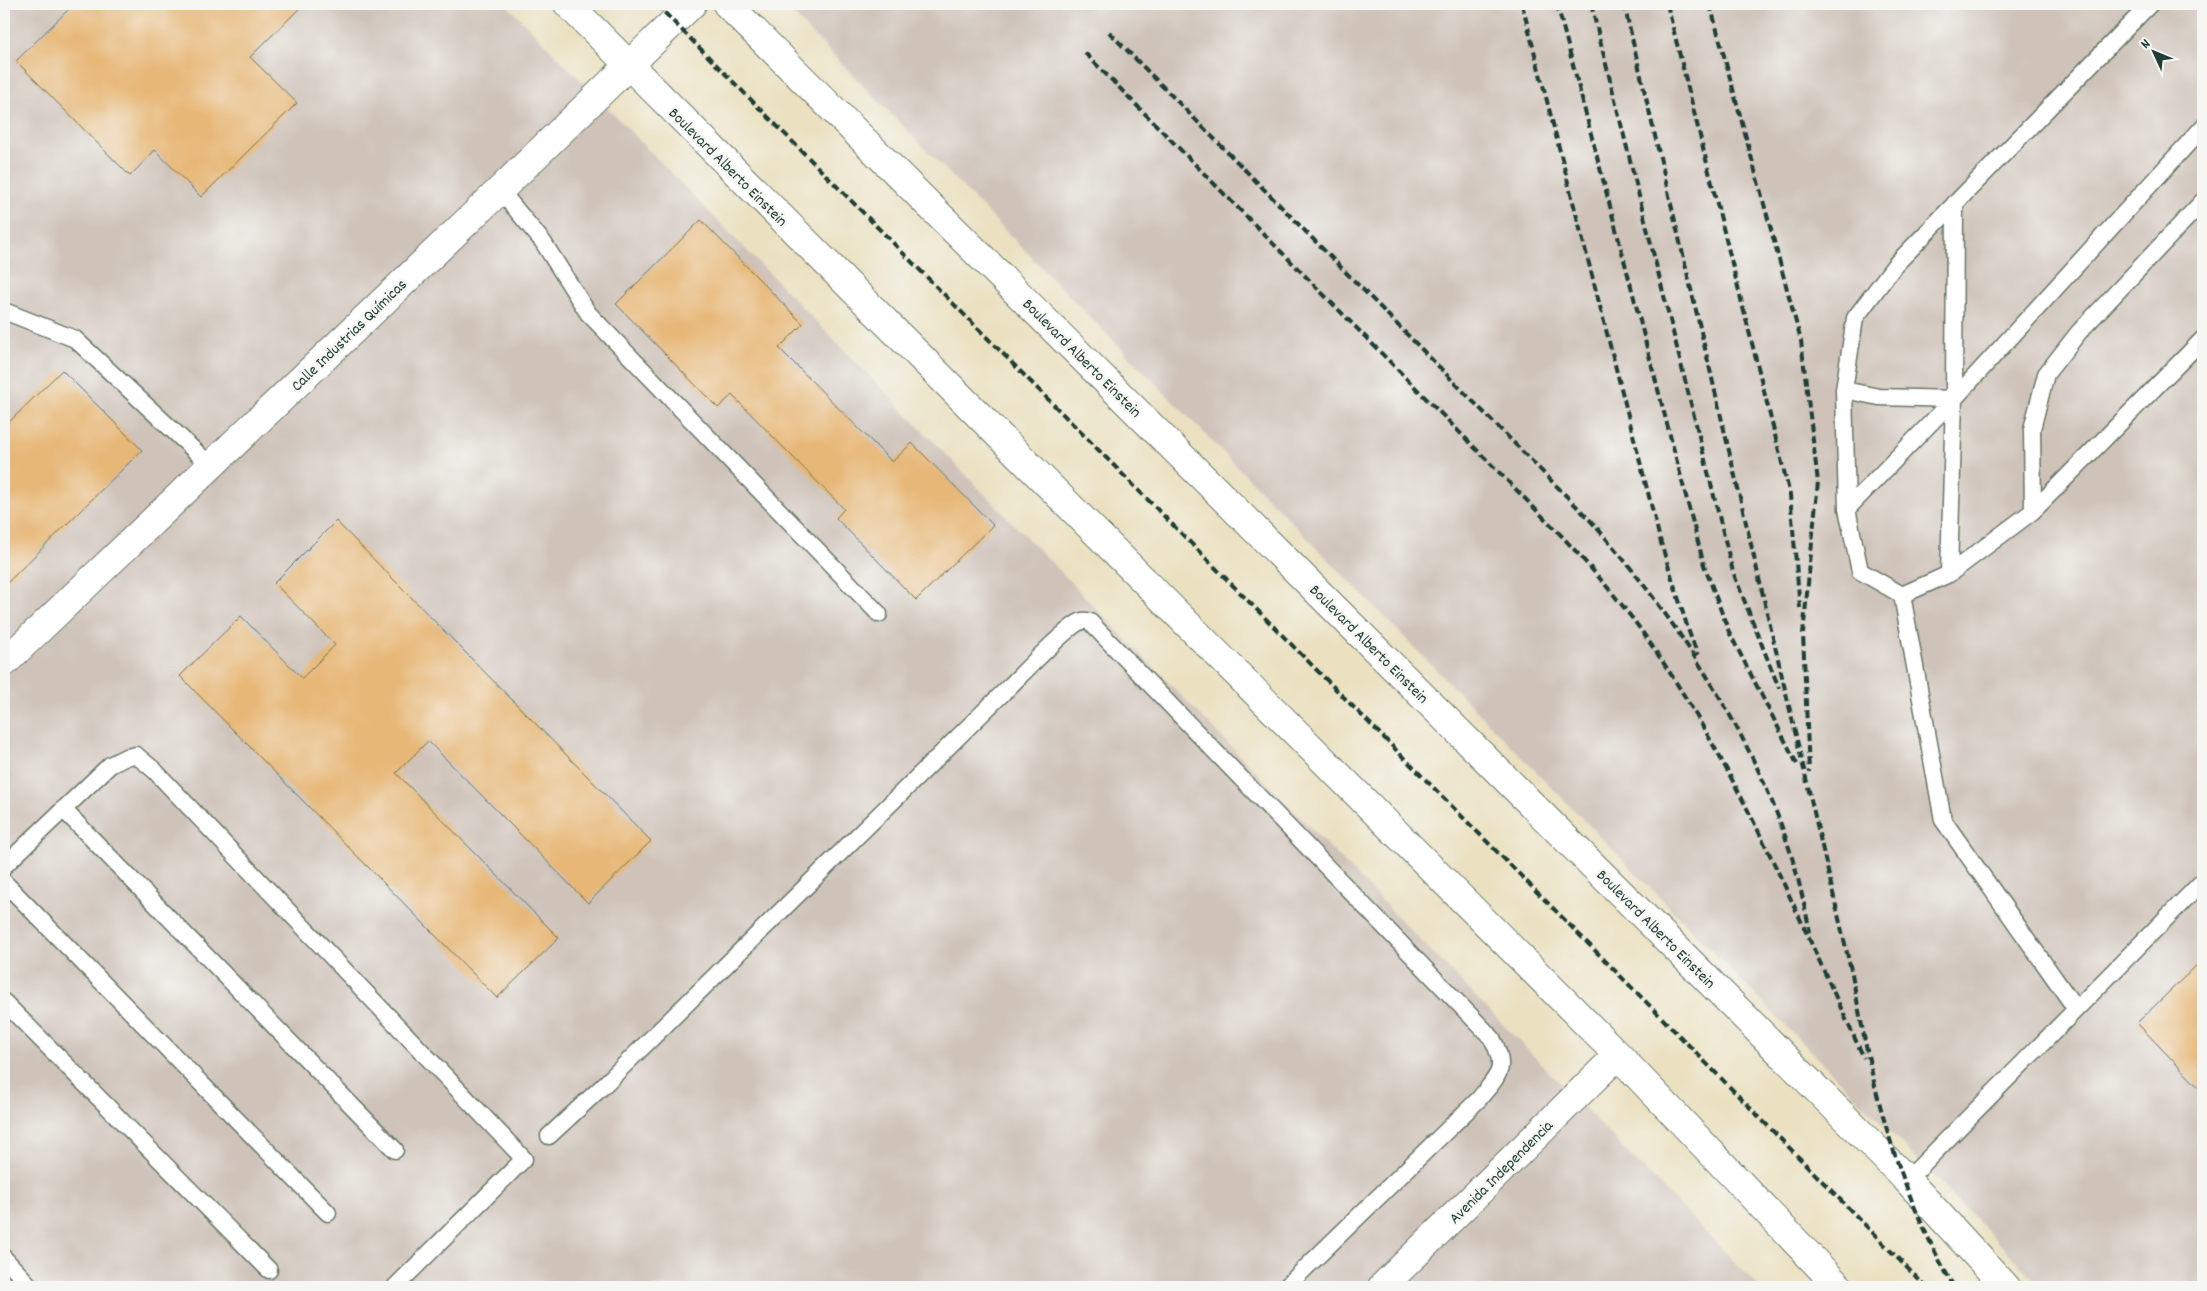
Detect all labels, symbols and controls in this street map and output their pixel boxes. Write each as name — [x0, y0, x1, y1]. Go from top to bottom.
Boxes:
north arrow — [2130, 28, 2180, 78]
text: N — [2136, 35, 2156, 54]
street label: Boulevard Alberto Einstein — [662, 103, 792, 233]
street label: Calle Industrias Químicas — [286, 274, 413, 397]
street label: Boulevard Alberto Einstein — [1016, 294, 1146, 424]
street label: Boulevard Alberto Einstein — [1303, 580, 1433, 710]
street label: Boulevard Alberto Einstein — [1590, 865, 1720, 995]
street label: Avenida Independencia — [1445, 1115, 1559, 1230]

